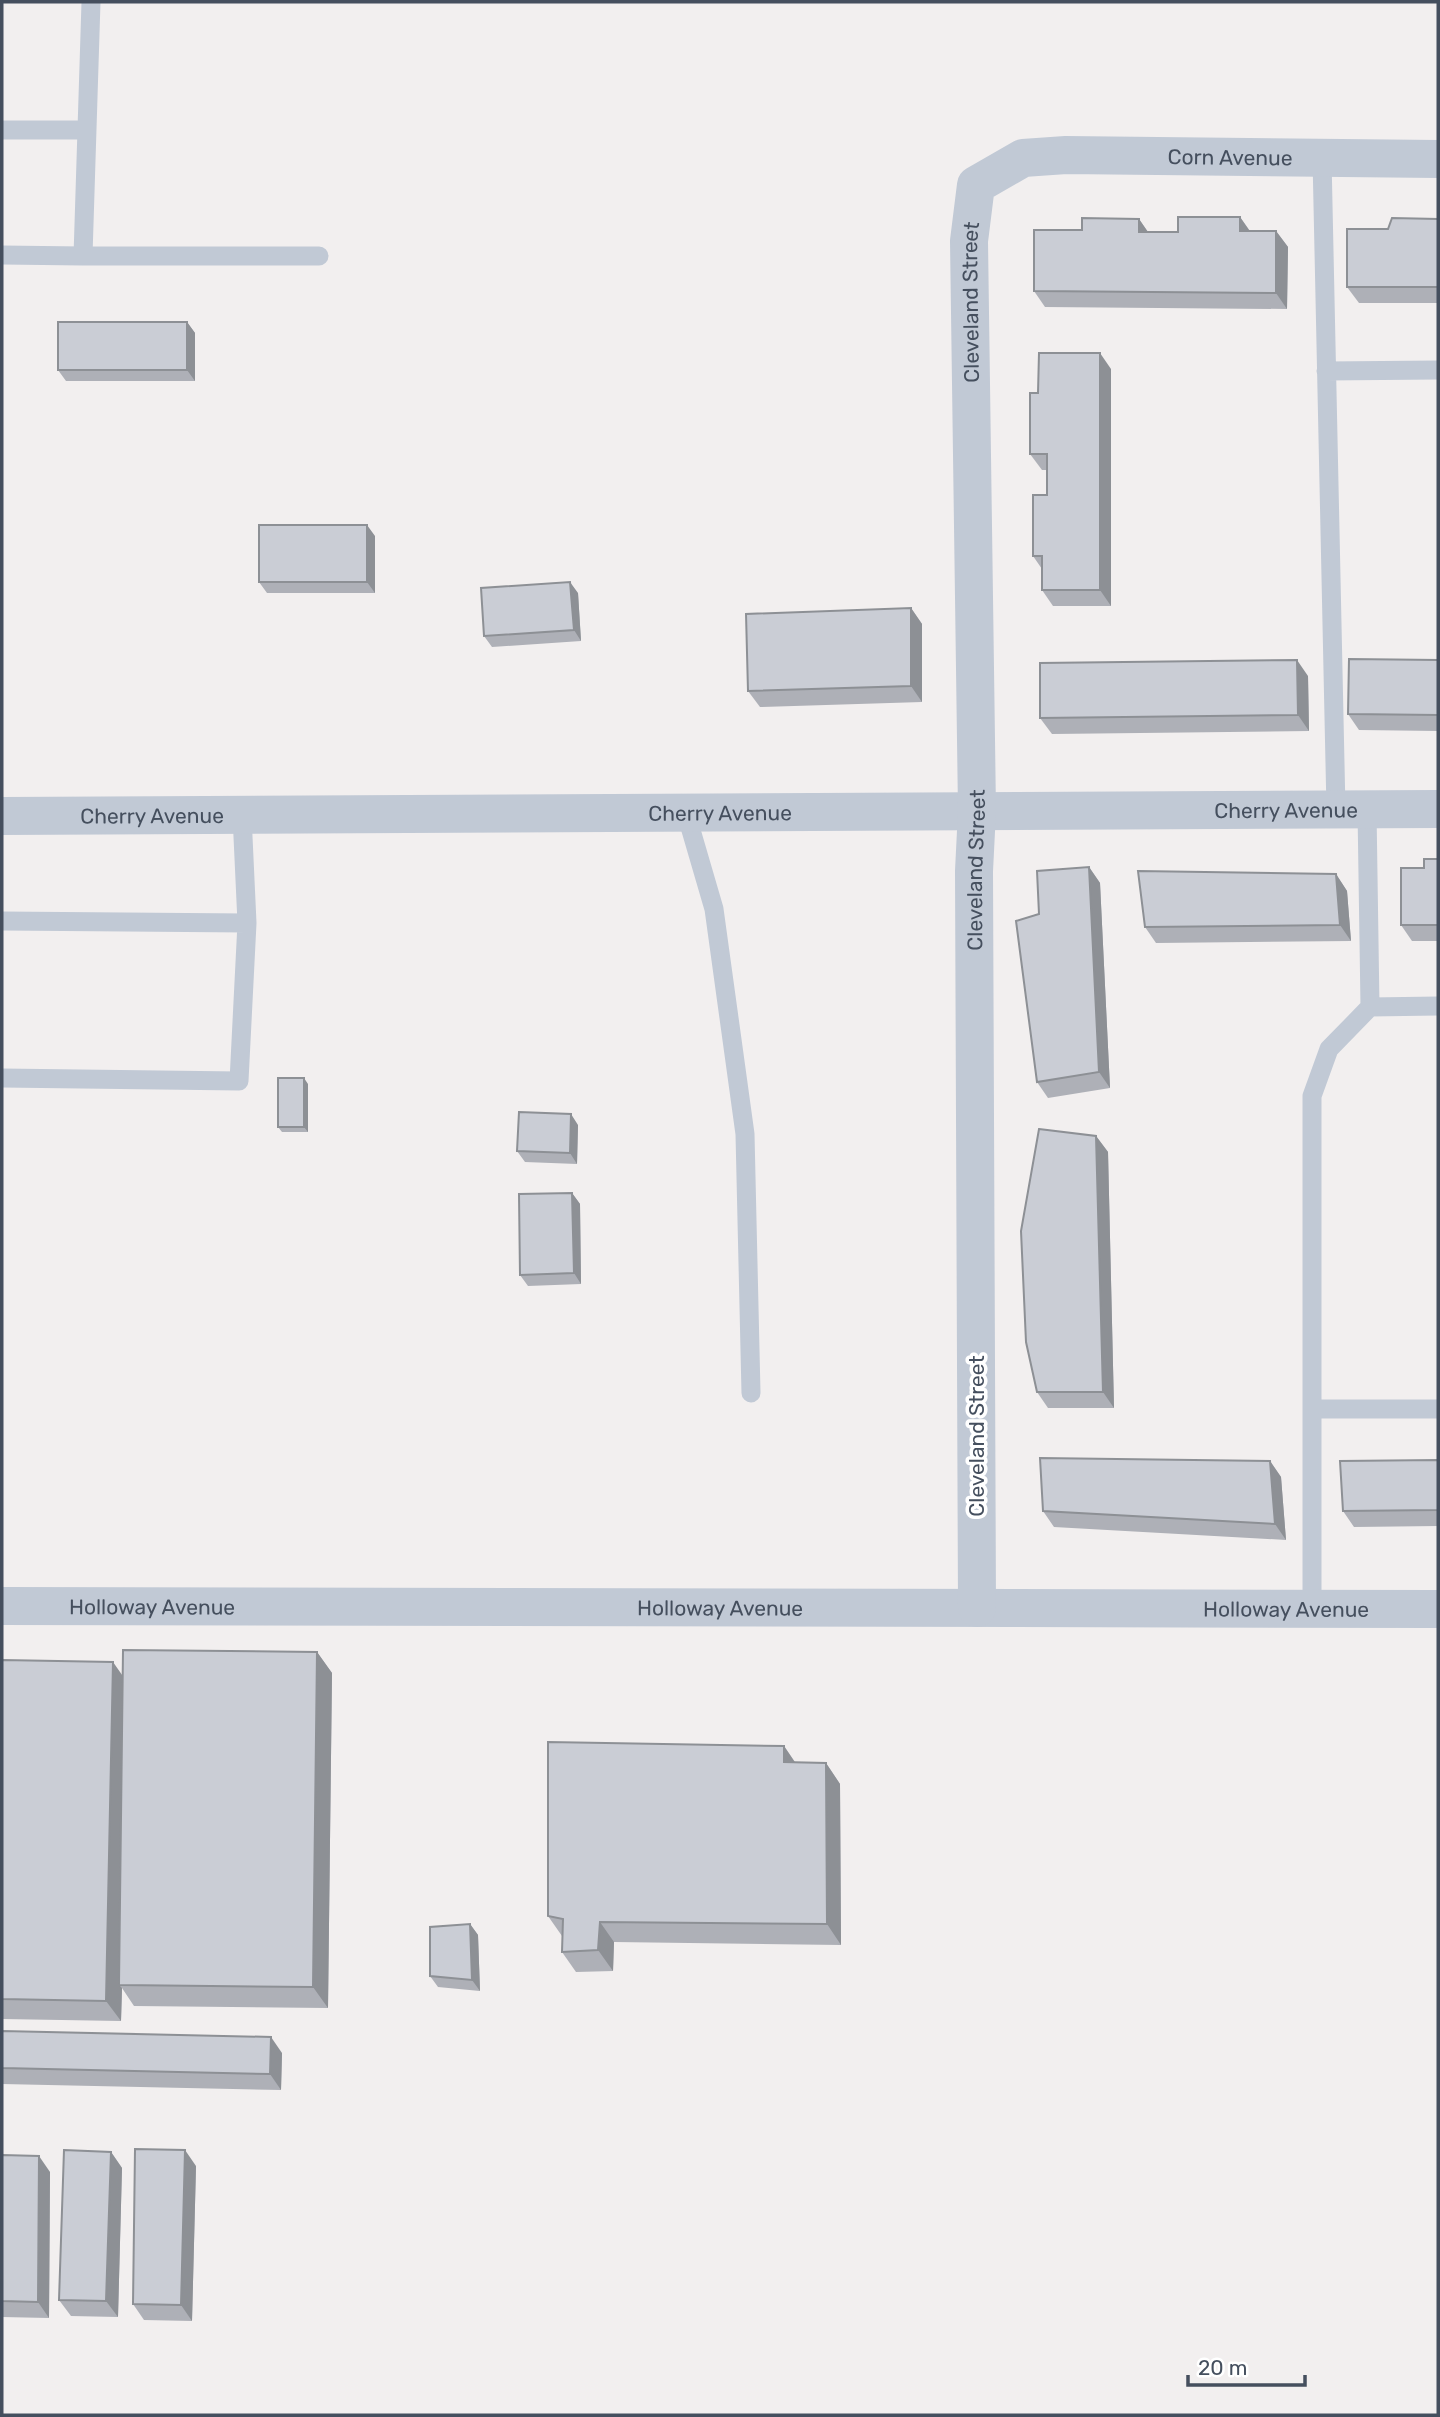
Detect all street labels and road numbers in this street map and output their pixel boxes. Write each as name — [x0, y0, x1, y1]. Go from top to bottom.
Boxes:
street label: Corn Avenue — [1167, 144, 1293, 170]
street label: Cleveland Street — [957, 220, 984, 383]
street label: Cleveland Street — [961, 789, 990, 951]
street label: Cherry Avenue — [1214, 797, 1358, 823]
street label: Cherry Avenue — [648, 800, 792, 825]
street label: Cherry Avenue — [80, 802, 224, 828]
street label: Cleveland Street — [964, 1355, 989, 1517]
street label: Holloway Avenue — [69, 1594, 235, 1619]
street label: Holloway Avenue — [637, 1595, 803, 1620]
street label: Holloway Avenue — [1203, 1596, 1369, 1621]

